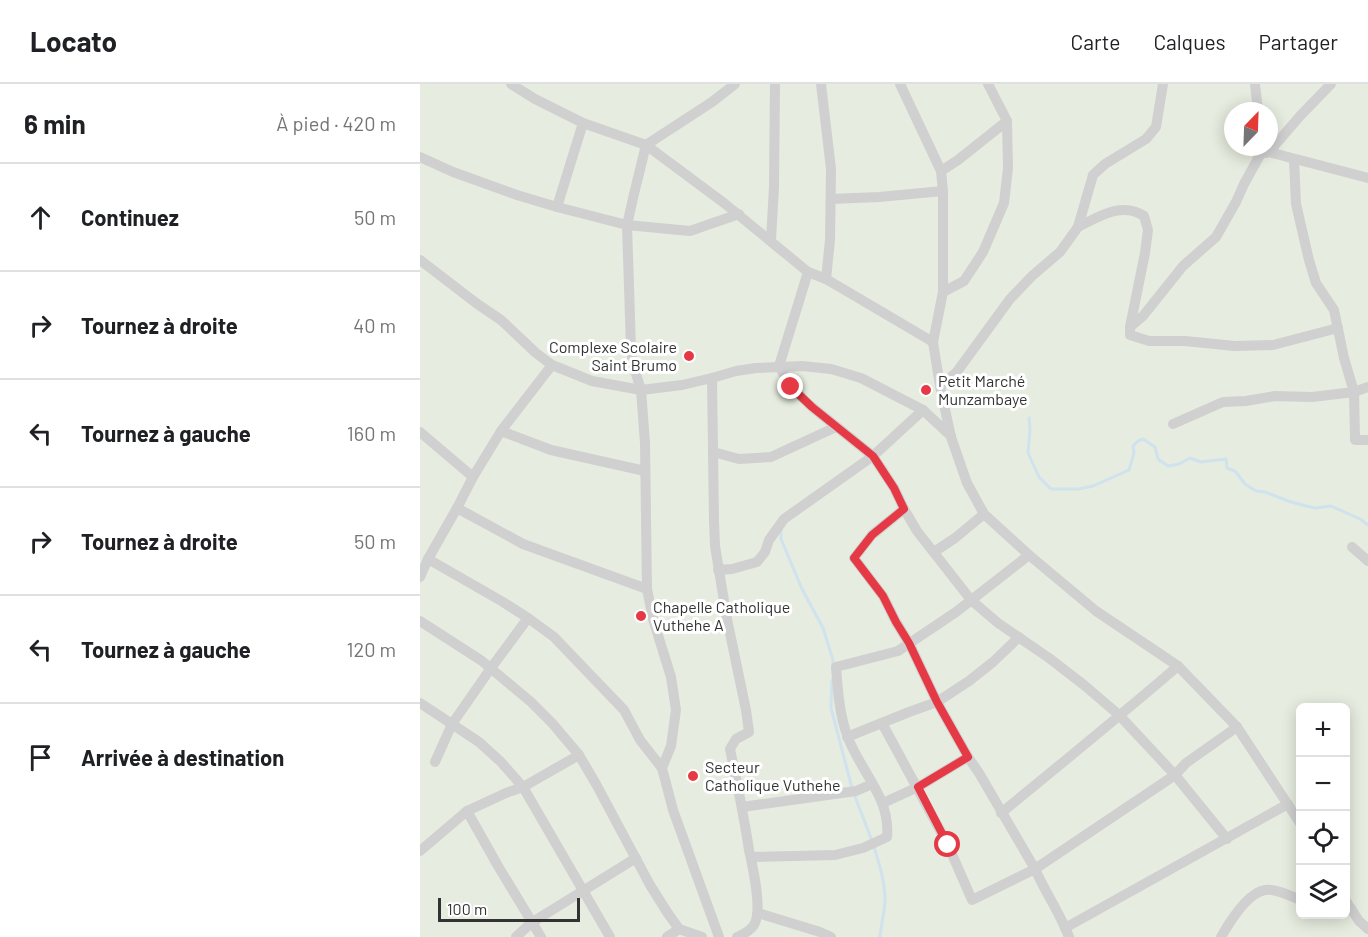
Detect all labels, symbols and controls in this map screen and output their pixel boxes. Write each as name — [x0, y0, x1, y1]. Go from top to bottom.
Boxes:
text: Locato — [30, 24, 117, 58]
text: Carte — [1071, 29, 1120, 54]
text: Calques — [1153, 29, 1226, 54]
text: Partager — [1259, 29, 1338, 54]
north arrow — [1224, 102, 1278, 156]
text: 6 min — [24, 108, 86, 139]
text: À pied · 420 m — [276, 111, 396, 135]
icon: ahead — [24, 201, 57, 234]
text: Continuez — [81, 204, 179, 230]
text: 50 m — [354, 205, 396, 229]
icon: right — [24, 309, 57, 342]
text: Tournez à droite — [81, 312, 238, 338]
text: 40 m — [353, 313, 396, 337]
place label: Complexe Scolaire Saint Brumo — [549, 337, 677, 374]
marker: Complexe Scolaire Saint Brumo — [682, 349, 696, 363]
place label: Petit Marché Munzambaye — [938, 371, 1028, 408]
route end — [777, 373, 803, 399]
marker: Petit Marché Munzambaye — [919, 383, 933, 397]
icon: left — [24, 417, 57, 450]
text: Tournez à gauche — [81, 420, 251, 446]
text: 160 m — [347, 421, 396, 445]
icon: right — [24, 525, 57, 558]
text: Tournez à droite — [81, 528, 238, 554]
text: 50 m — [354, 529, 396, 553]
place label: Chapelle Catholique Vuthehe A — [653, 597, 790, 634]
marker: Chapelle Catholique Vuthehe A — [634, 609, 648, 623]
icon: left — [24, 633, 57, 666]
text: Tournez à gauche — [81, 636, 251, 662]
text: 120 m — [346, 637, 396, 661]
map controls — [1296, 703, 1350, 919]
button: + — [1296, 703, 1350, 757]
icon: arrive — [24, 741, 57, 774]
text: Arrivée à destination — [81, 744, 284, 770]
place label: Secteur Catholique Vuthehe — [705, 757, 840, 794]
button: − — [1296, 757, 1350, 811]
marker: Secteur Catholique Vuthehe — [686, 769, 700, 783]
button: locate — [1296, 811, 1350, 865]
route start — [934, 831, 960, 857]
button: layers — [1296, 865, 1350, 919]
scale bar — [438, 895, 580, 922]
text: 100 m — [447, 899, 487, 918]

